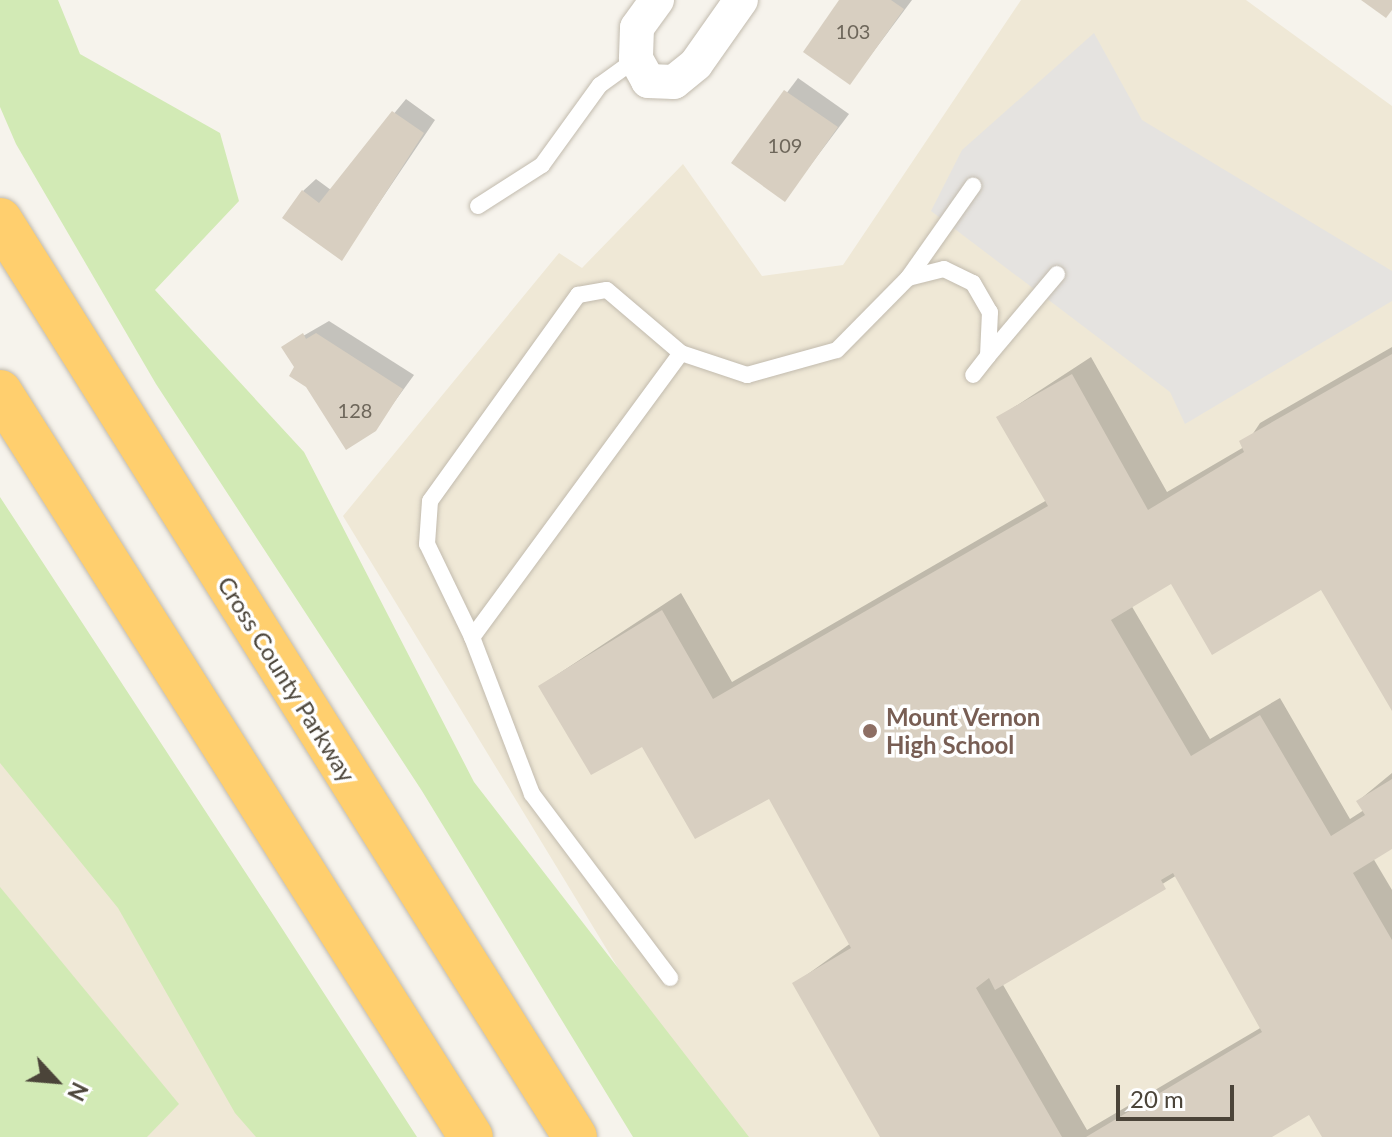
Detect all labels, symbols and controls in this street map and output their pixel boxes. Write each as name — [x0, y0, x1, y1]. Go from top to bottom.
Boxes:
house number: 103 — [836, 19, 870, 43]
house number: 109 — [768, 133, 802, 157]
house number: 128 — [338, 398, 372, 422]
street label: Cross County Parkway — [212, 571, 362, 787]
place label: Mount Vernon High School — [886, 703, 1041, 759]
marker: Mount Vernon High School — [861, 722, 879, 740]
north arrow — [16, 1041, 96, 1121]
scale bar — [1120, 1069, 1238, 1119]
text: N — [62, 1078, 94, 1105]
text: 20 m — [1130, 1084, 1184, 1113]

